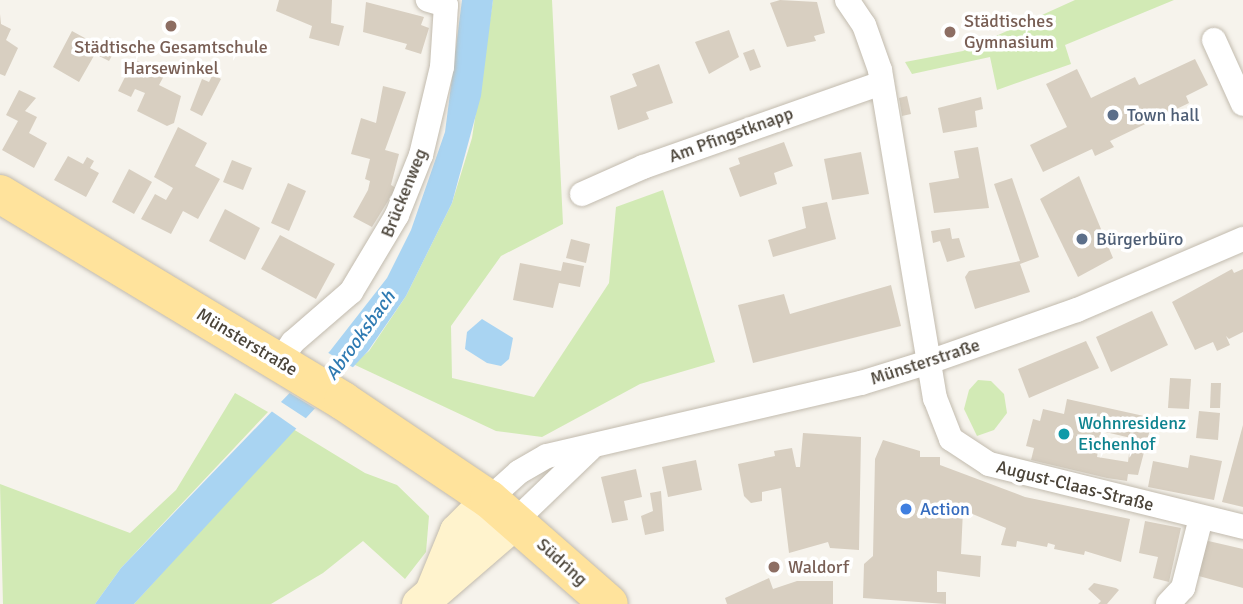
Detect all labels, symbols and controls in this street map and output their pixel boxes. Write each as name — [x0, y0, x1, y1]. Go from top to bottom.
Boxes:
place label: Städtisches Gymnasium — [964, 11, 1054, 54]
marker: Städtische Gesamtschule Harsewinkel — [163, 18, 179, 34]
marker: Städtisches Gymnasium — [942, 24, 958, 40]
place label: Städtische Gesamtschule Harsewinkel — [74, 37, 268, 80]
street label: Am Pfingstknapp — [666, 103, 796, 167]
place label: Town hall — [1127, 104, 1200, 126]
marker: Town hall — [1105, 107, 1121, 123]
street label: Brückenweg — [376, 145, 432, 241]
place label: Bürgerbüro — [1096, 228, 1183, 250]
marker: Bürgerbüro — [1074, 231, 1090, 247]
water label: Abrooksbach — [321, 287, 401, 385]
street label: Münsterstraße — [193, 303, 301, 381]
street label: Münsterstraße — [867, 334, 983, 390]
place label: Wohnresidenz Eichenhof — [1078, 413, 1186, 456]
marker: Wohnresidenz Eichenhof — [1056, 426, 1072, 442]
street label: August-Claas-Straße — [994, 456, 1156, 516]
place label: Action — [920, 498, 970, 520]
marker: Action — [898, 501, 914, 517]
street label: Südring — [532, 534, 592, 590]
place label: Waldorf — [788, 556, 849, 578]
marker: Waldorf — [766, 559, 782, 575]

